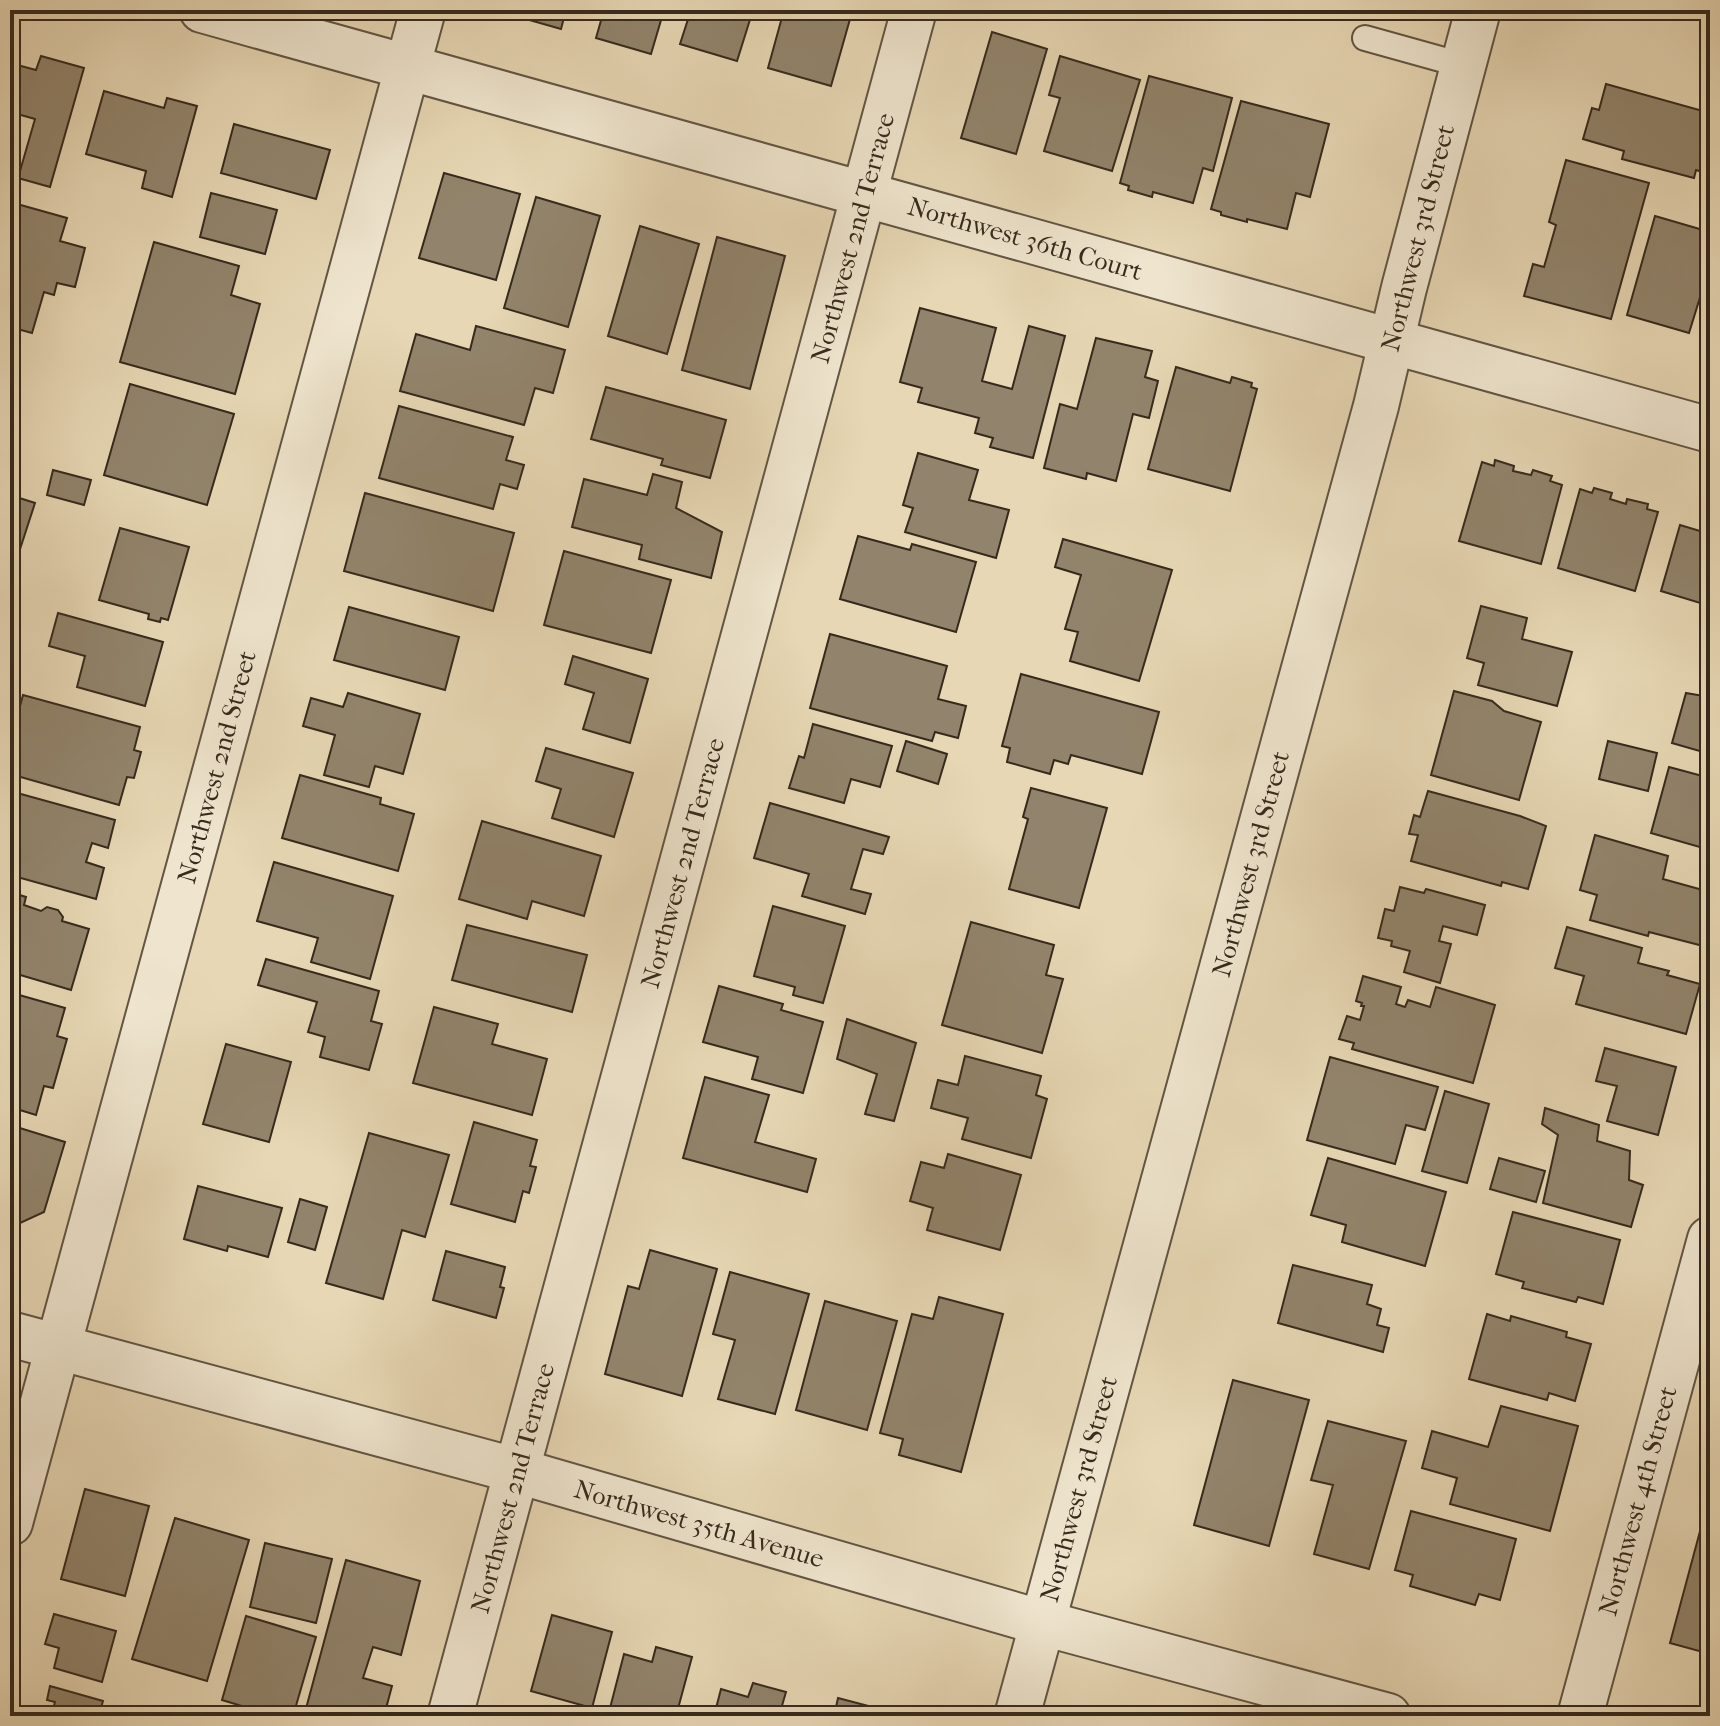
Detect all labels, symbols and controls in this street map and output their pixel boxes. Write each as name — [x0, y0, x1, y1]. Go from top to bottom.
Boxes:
street label: Northwest 2nd Terrace — [805, 109, 901, 366]
street label: Northwest 3rd Street — [1375, 121, 1461, 355]
street label: Northwest 36th Court — [904, 191, 1147, 288]
street label: Northwest 2nd Street — [171, 647, 263, 887]
street label: Northwest 2nd Terrace — [635, 734, 731, 991]
street label: Northwest 3rd Street — [1206, 747, 1296, 980]
street label: Northwest 2nd Terrace — [465, 1359, 561, 1616]
street label: Northwest 3rd Street — [1034, 1372, 1124, 1605]
street label: Northwest 4th Street — [1592, 1382, 1684, 1619]
street label: Northwest 35th Avenue — [571, 1474, 828, 1575]

